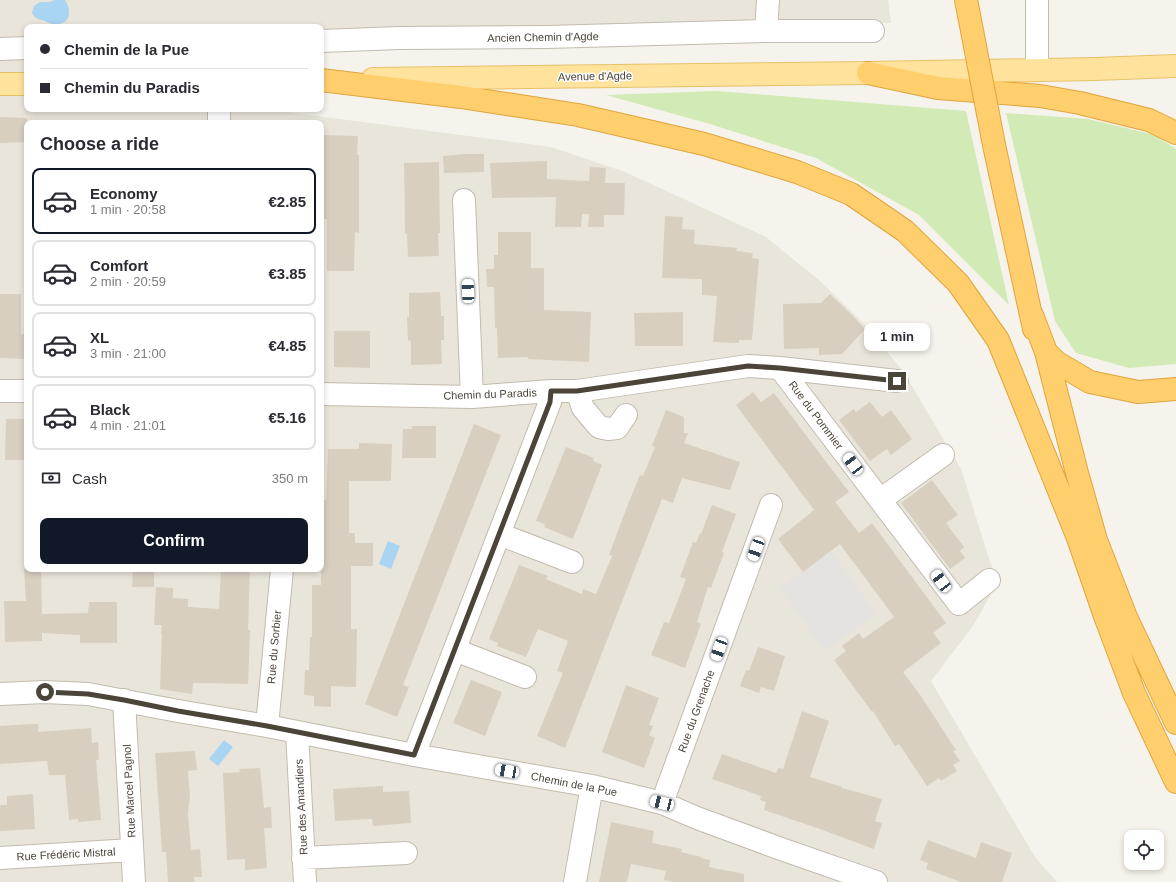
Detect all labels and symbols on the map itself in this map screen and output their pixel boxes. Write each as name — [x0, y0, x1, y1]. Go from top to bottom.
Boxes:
street label: Ancien Chemin d'Agde — [487, 30, 599, 44]
street label: Avenue d'Agde — [558, 69, 632, 83]
car — [462, 279, 474, 303]
callout: 1 min — [864, 323, 930, 351]
route end — [888, 372, 906, 390]
street label: Rue du Pommier — [786, 378, 846, 452]
street label: Chemin du Paradis — [443, 386, 537, 402]
car — [841, 451, 865, 477]
car — [746, 536, 766, 562]
car — [929, 568, 953, 594]
street label: Rue du Sorbier — [265, 609, 283, 684]
car — [709, 636, 729, 662]
street label: Rue du Grenache — [676, 668, 716, 754]
route start — [36, 683, 54, 701]
street label: Rue Marcel Pagnol — [121, 744, 137, 838]
street label: Rue des Amandiers — [292, 758, 310, 855]
car — [494, 763, 520, 779]
street label: Chemin de la Pue — [530, 770, 618, 798]
car — [649, 794, 675, 812]
street label: Rue Frédéric Mistral — [16, 845, 116, 863]

